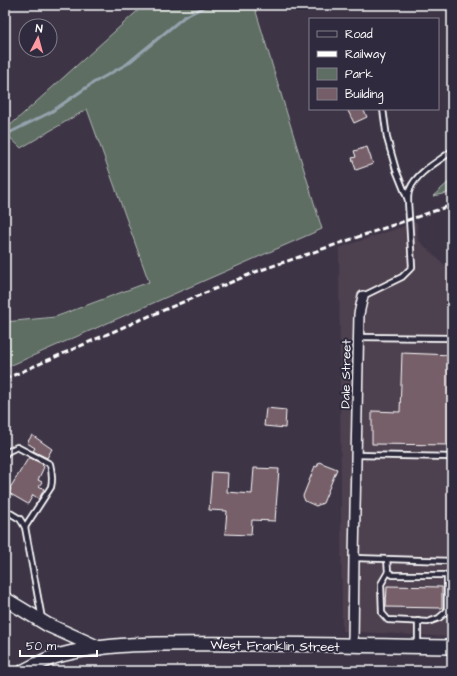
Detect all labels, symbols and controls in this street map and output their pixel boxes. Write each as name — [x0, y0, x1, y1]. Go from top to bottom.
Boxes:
north arrow — [18, 18, 58, 58]
legend — [309, 18, 439, 110]
text: N — [35, 21, 43, 36]
text: Road — [345, 26, 373, 43]
text: Railway — [345, 46, 386, 64]
text: Park — [345, 66, 373, 83]
text: Building — [345, 86, 383, 104]
street label: Dale Street — [336, 338, 356, 409]
scale bar — [20, 632, 97, 658]
street label: West Franklin Street — [210, 636, 341, 656]
text: 50 m — [26, 638, 57, 655]

